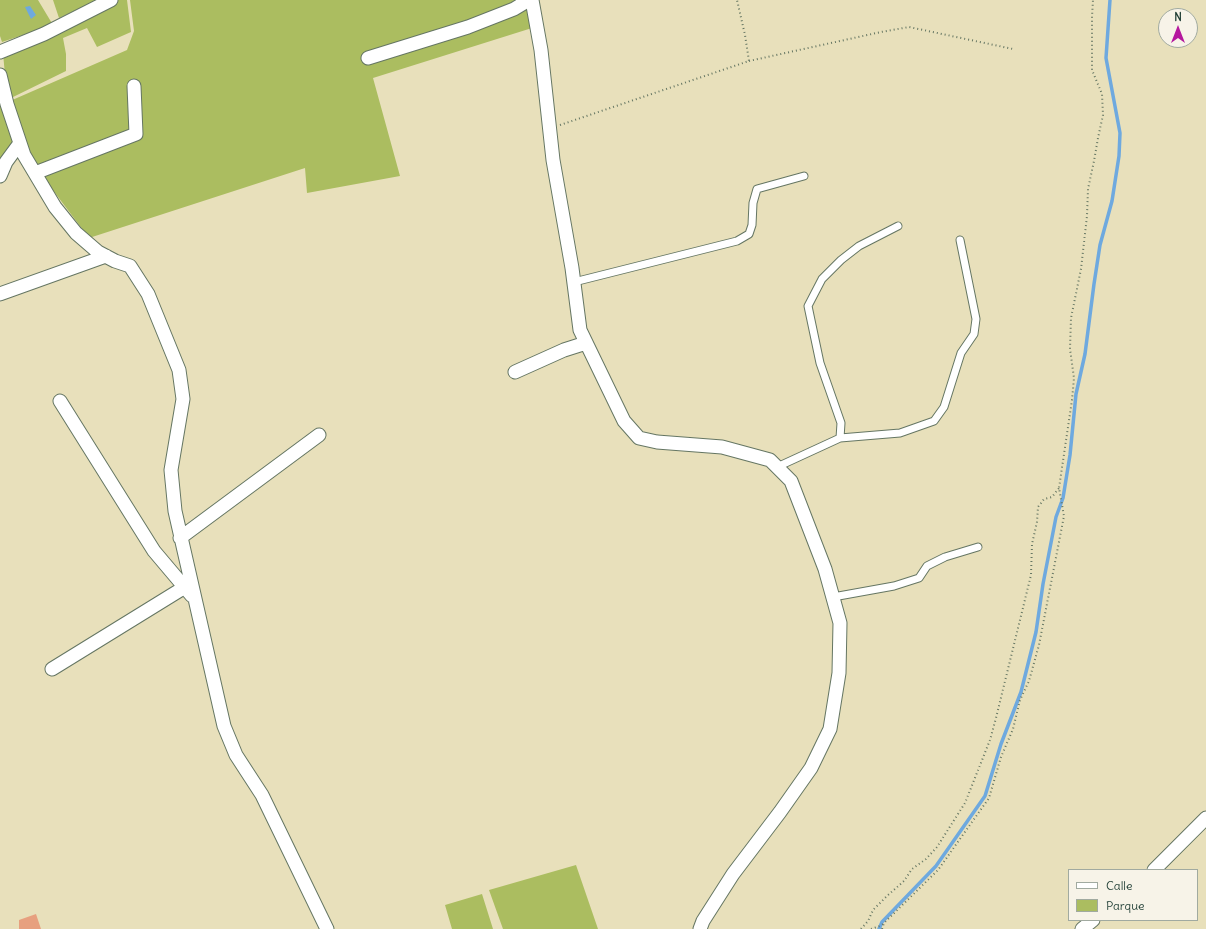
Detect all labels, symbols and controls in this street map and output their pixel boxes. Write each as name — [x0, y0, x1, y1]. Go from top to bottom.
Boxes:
north arrow — [1158, 8, 1198, 48]
text: N — [1174, 10, 1182, 24]
legend — [1068, 869, 1198, 921]
text: Calle — [1106, 878, 1133, 893]
text: Parque — [1106, 898, 1145, 913]

